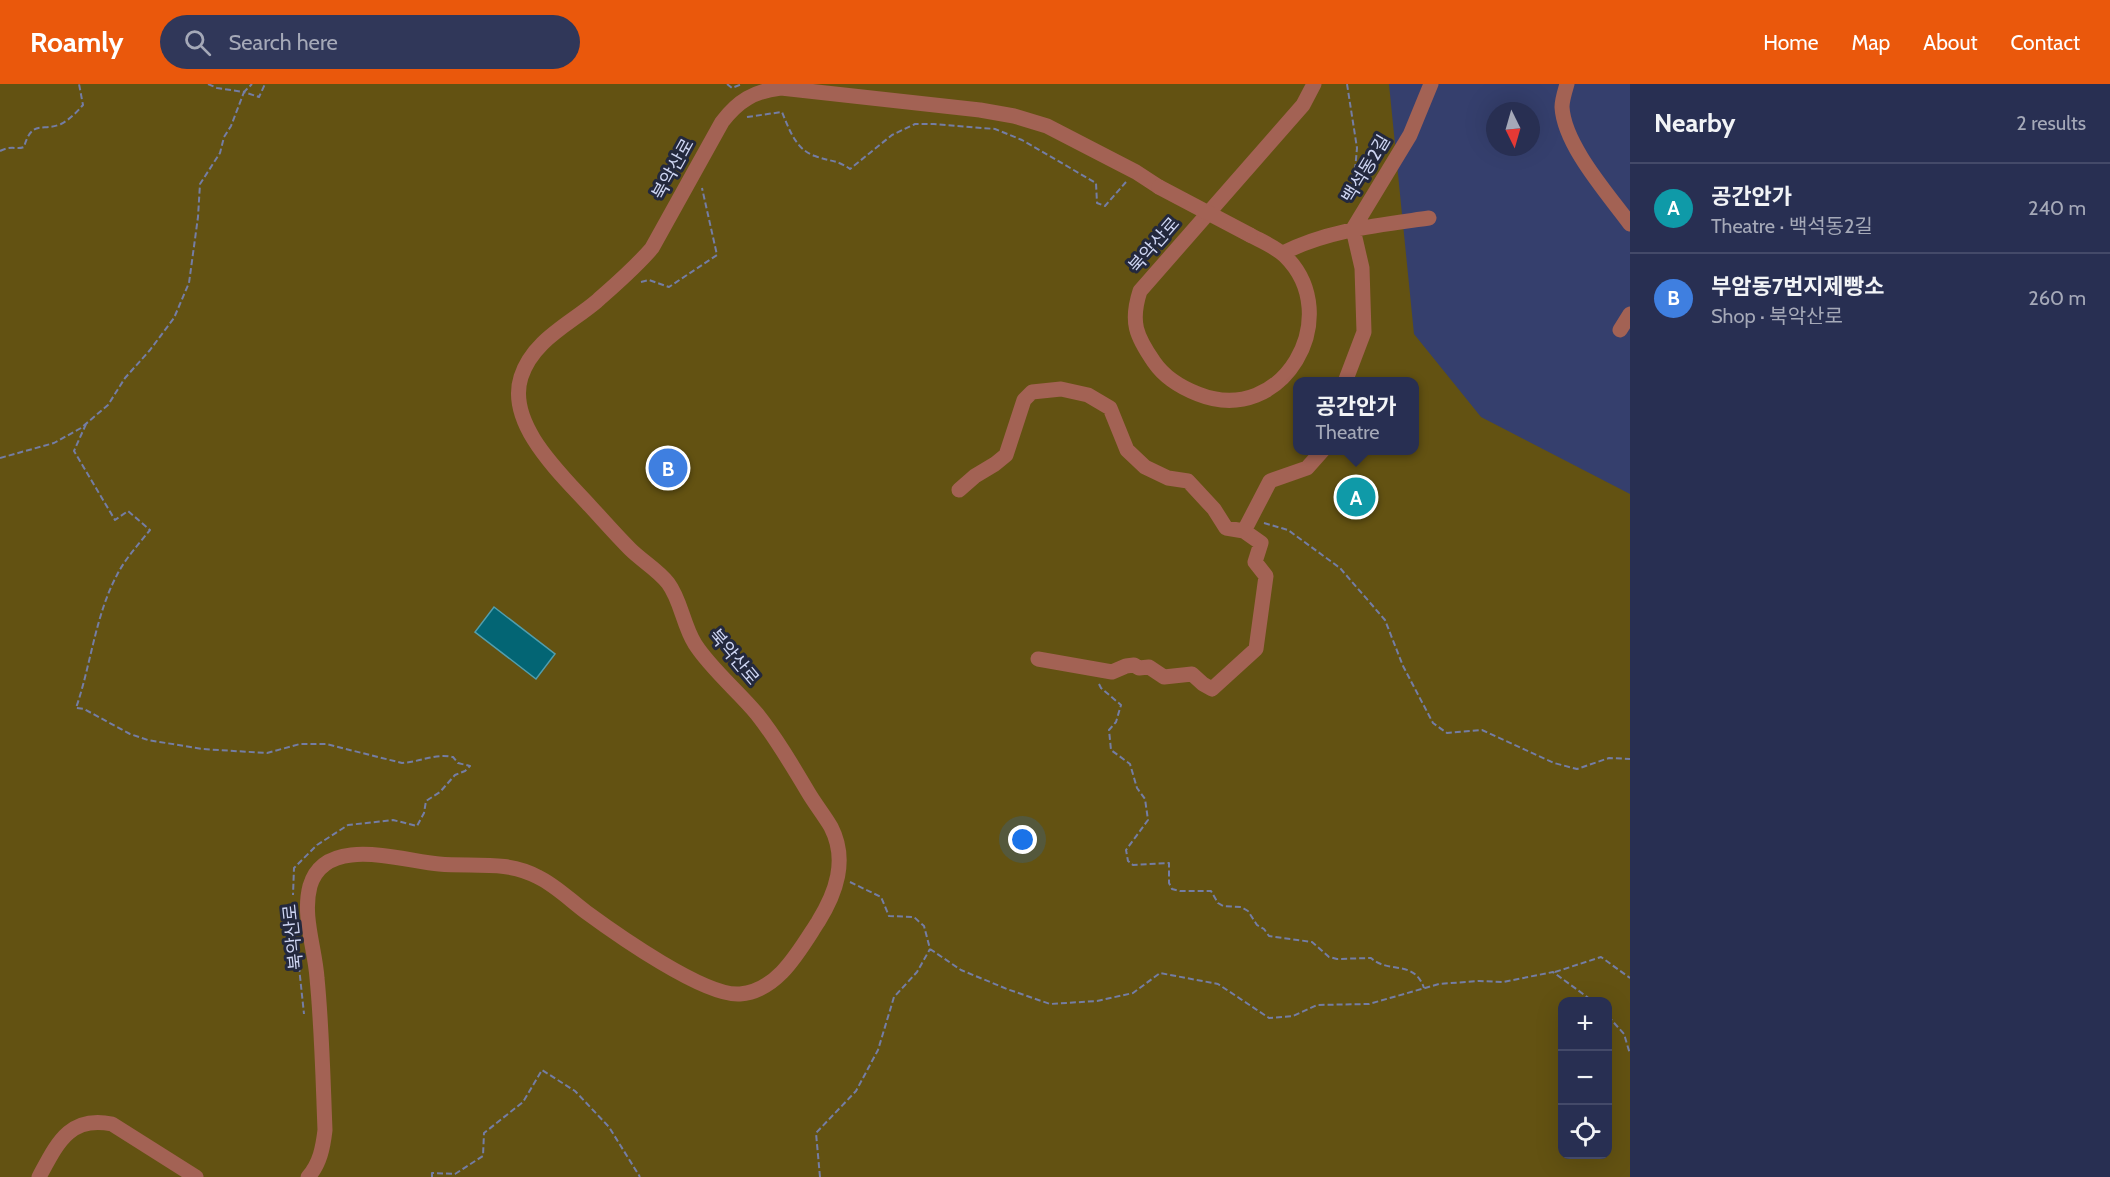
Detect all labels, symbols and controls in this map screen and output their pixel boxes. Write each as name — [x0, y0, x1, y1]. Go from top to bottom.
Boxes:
search box — [160, 15, 580, 69]
text: Roamly — [30, 25, 124, 59]
icon: search — [181, 26, 214, 59]
text: Search here — [229, 29, 338, 56]
text: Home — [1763, 30, 1819, 55]
text: Map — [1852, 30, 1890, 55]
text: About — [1923, 30, 1977, 55]
text: Contact — [2010, 30, 2080, 55]
north arrow — [1486, 102, 1540, 156]
text: Nearby — [1654, 107, 1735, 139]
text: 2 results — [2016, 111, 2086, 135]
street label: 백석동2길 — [1337, 131, 1395, 207]
street label: 북악산로 — [647, 135, 699, 203]
text: 공간안가 — [1711, 183, 1792, 210]
text: A — [1667, 196, 1680, 220]
text: 240 m — [2028, 196, 2086, 220]
street label: 북악산로 — [1124, 213, 1184, 277]
text: Theatre · 백석동2길 — [1711, 214, 1873, 238]
text: 부암동7번지제빵소 — [1711, 273, 1884, 300]
text: B — [1667, 286, 1680, 310]
text: 260 m — [2028, 286, 2086, 310]
text: Shop · 북악산로 — [1711, 304, 1843, 328]
popup — [1293, 377, 1419, 455]
text: 공간안가 — [1316, 393, 1396, 420]
text: Theatre — [1316, 420, 1380, 444]
pin: B — [648, 446, 688, 490]
pin: A — [1336, 474, 1376, 520]
street label: 북악산로 — [704, 625, 764, 689]
your location — [1008, 825, 1037, 854]
street label: 북악산로 — [279, 903, 307, 971]
map controls — [1558, 997, 1612, 1159]
button: + — [1558, 997, 1612, 1051]
button: − — [1558, 1051, 1612, 1105]
button: locate — [1558, 1105, 1612, 1159]

